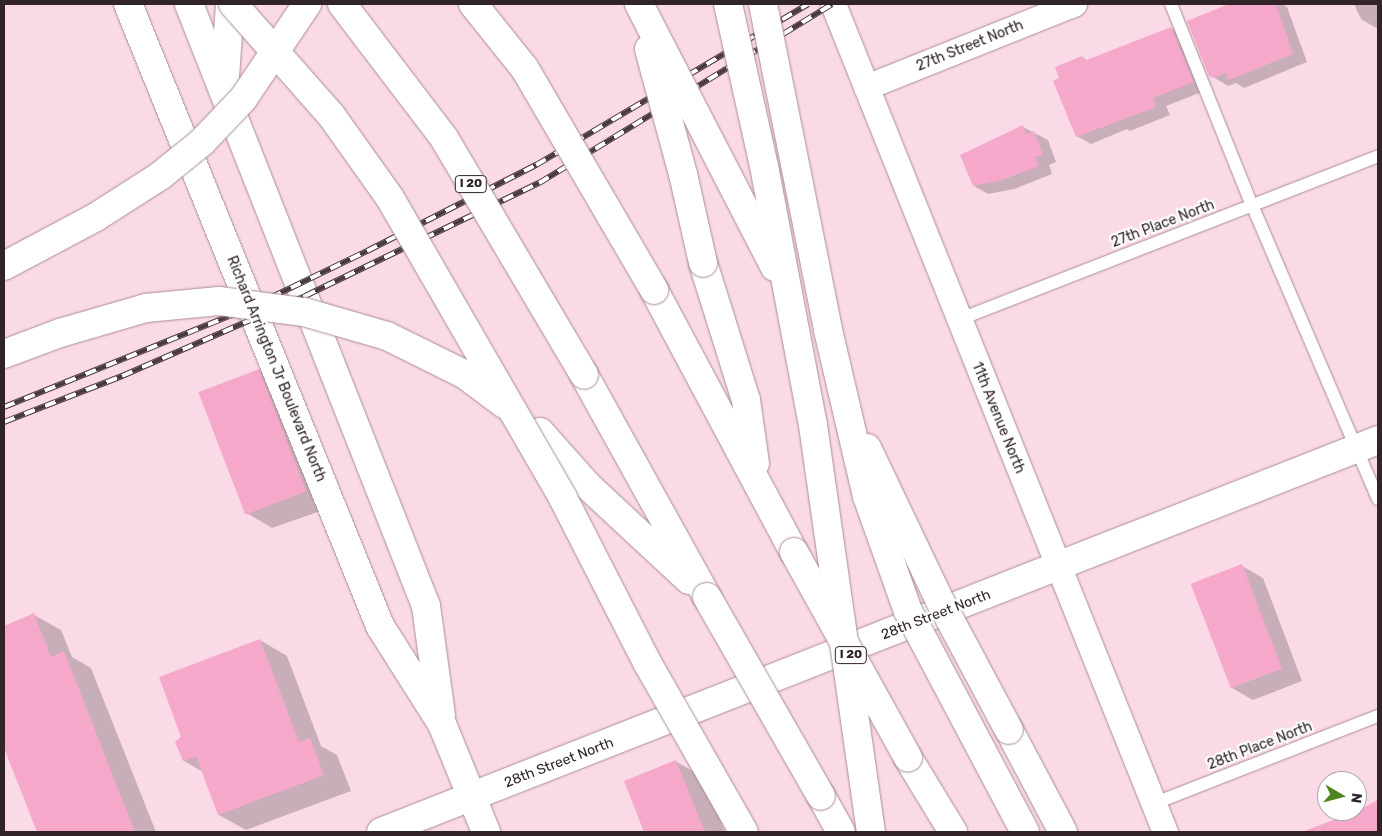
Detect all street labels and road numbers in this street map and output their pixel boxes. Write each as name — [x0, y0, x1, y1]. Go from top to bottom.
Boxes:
street label: 27th Street North — [914, 17, 1026, 75]
road number: I 20 — [455, 174, 487, 193]
street label: 27th Place North — [1109, 197, 1217, 251]
street label: Richard Arrington Jr Boulevard North — [223, 253, 329, 485]
street label: 11th Avenue North — [968, 360, 1028, 476]
street label: 28th Street North — [879, 586, 993, 644]
road number: I 20 — [835, 646, 867, 664]
street label: 28th Place North — [1205, 718, 1315, 774]
street label: 28th Street North — [502, 734, 616, 792]

